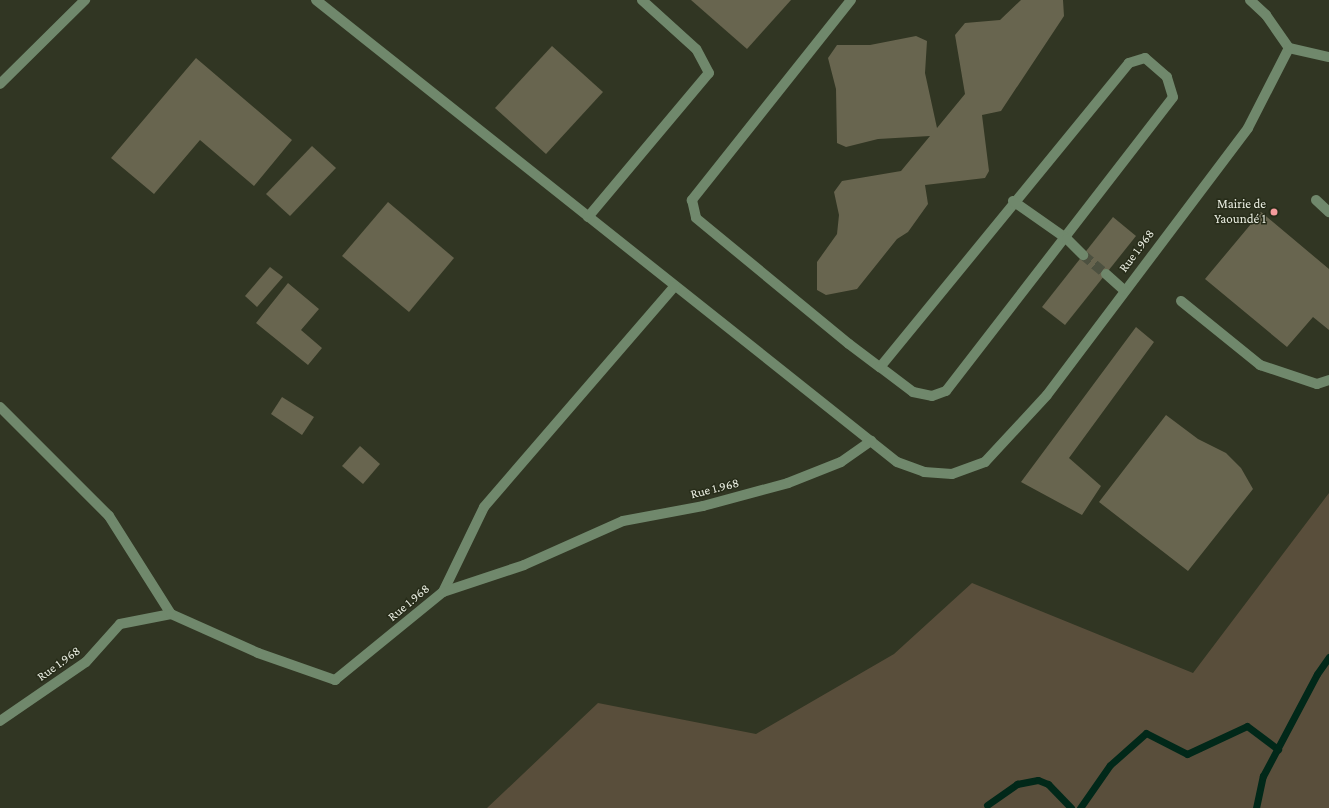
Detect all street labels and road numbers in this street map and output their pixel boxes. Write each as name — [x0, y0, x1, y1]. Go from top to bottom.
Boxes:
street label: Rue 1.968 — [1116, 227, 1158, 275]
street label: Rue 1.968 — [689, 475, 741, 503]
street label: Rue 1.968 — [385, 581, 433, 625]
street label: Rue 1.968 — [34, 643, 84, 685]

